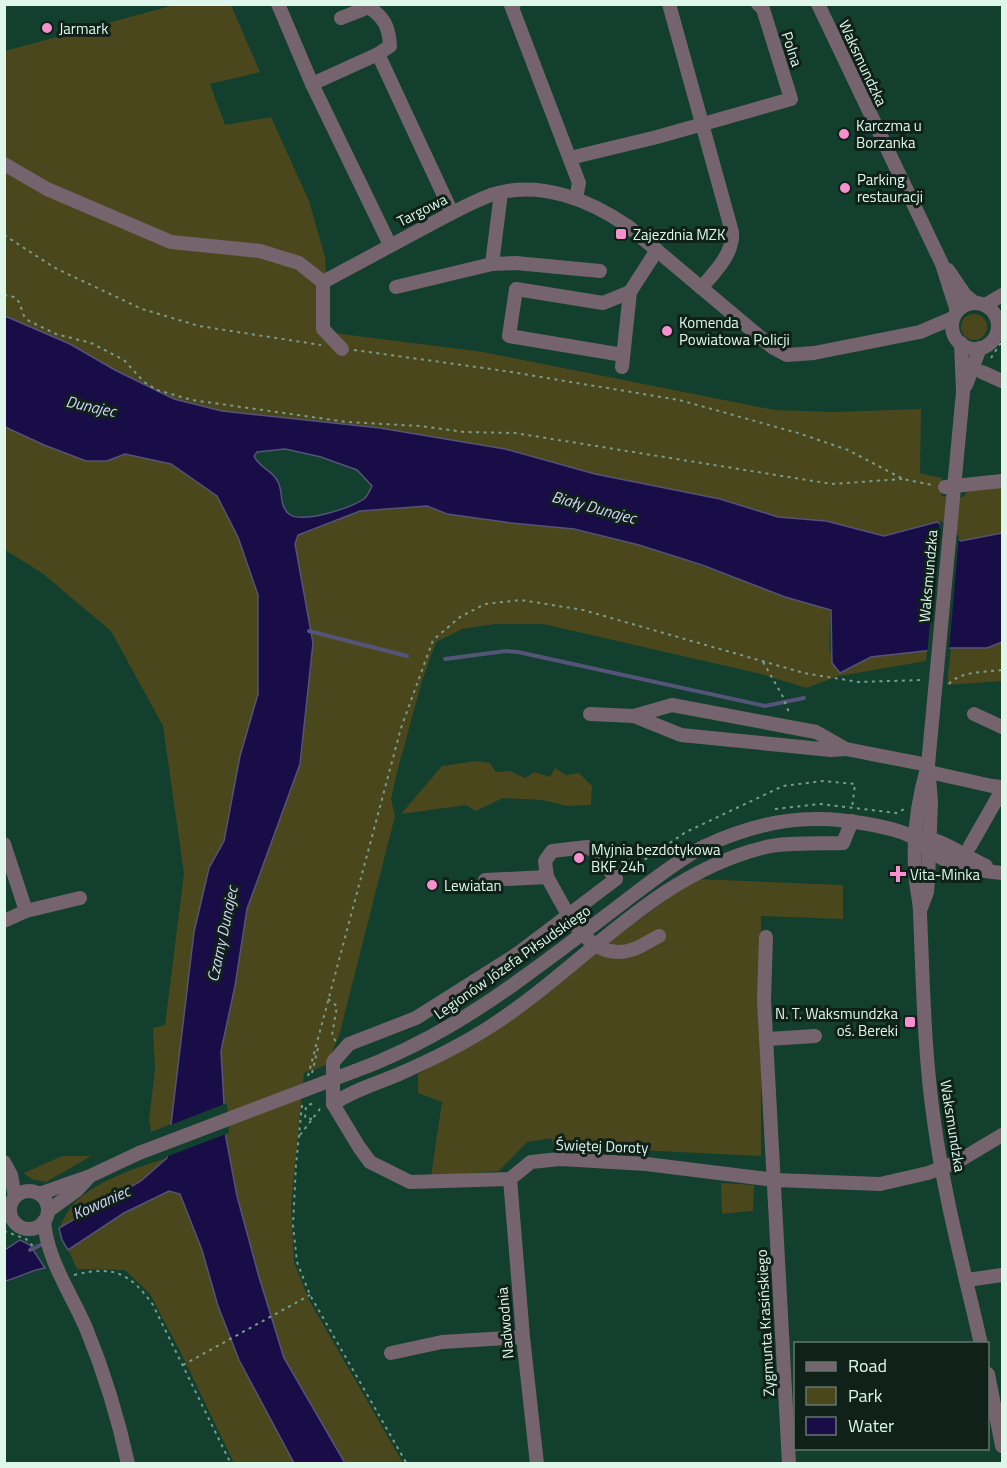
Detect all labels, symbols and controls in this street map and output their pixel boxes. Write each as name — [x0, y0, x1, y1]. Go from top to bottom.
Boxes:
street label: Waksmundzka — [833, 16, 893, 110]
place label: Jarmark — [59, 17, 108, 40]
marker: Jarmark — [40, 21, 54, 35]
street label: Polna — [776, 28, 809, 70]
place label: Karczma u Borzanka — [856, 114, 922, 154]
marker: Karczma u Borzanka — [837, 127, 851, 141]
place label: Parking restauracji — [857, 168, 923, 208]
marker: Parking restauracji — [838, 181, 852, 195]
street label: Targowa — [393, 187, 452, 232]
place label: Zajezdnia MZK — [633, 223, 726, 246]
marker: Zajezdnia MZK — [614, 227, 628, 241]
place label: Komenda Powiatowa Policji — [679, 311, 790, 351]
marker: Komenda Powiatowa Policji — [660, 324, 674, 338]
water label: Dunajec — [64, 389, 120, 423]
water label: Biały Dunajec — [549, 484, 640, 530]
street label: Waksmundzka — [913, 528, 944, 623]
place label: Myjnia bezdotykowa BKF 24h — [591, 838, 721, 878]
marker: Myjnia bezdotykowa BKF 24h — [572, 851, 586, 865]
place label: Vita-Minka — [910, 863, 980, 886]
marker: Vita-Minka — [891, 867, 905, 881]
place label: Lewiatan — [444, 874, 502, 897]
marker: Lewiatan — [425, 878, 439, 892]
water label: Czarny Dunajec — [200, 882, 244, 984]
street label: Legionów Józefa Piłsudskiego — [429, 899, 595, 1025]
place label: N. T. Waksmundzka oś. Bereki — [775, 1002, 898, 1042]
marker: N. T. Waksmundzka oś. Bereki — [903, 1015, 917, 1029]
street label: Waksmundzka — [934, 1078, 972, 1174]
street label: Świętej Doroty — [555, 1133, 649, 1159]
water label: Kowaniec — [69, 1178, 135, 1225]
street label: Zygmunta Krasińskiego — [750, 1249, 780, 1397]
street label: Nadwodnia — [490, 1286, 520, 1360]
legend — [794, 1342, 989, 1450]
text: Road — [848, 1352, 887, 1379]
text: Park — [848, 1382, 883, 1409]
text: Water — [848, 1412, 894, 1439]

